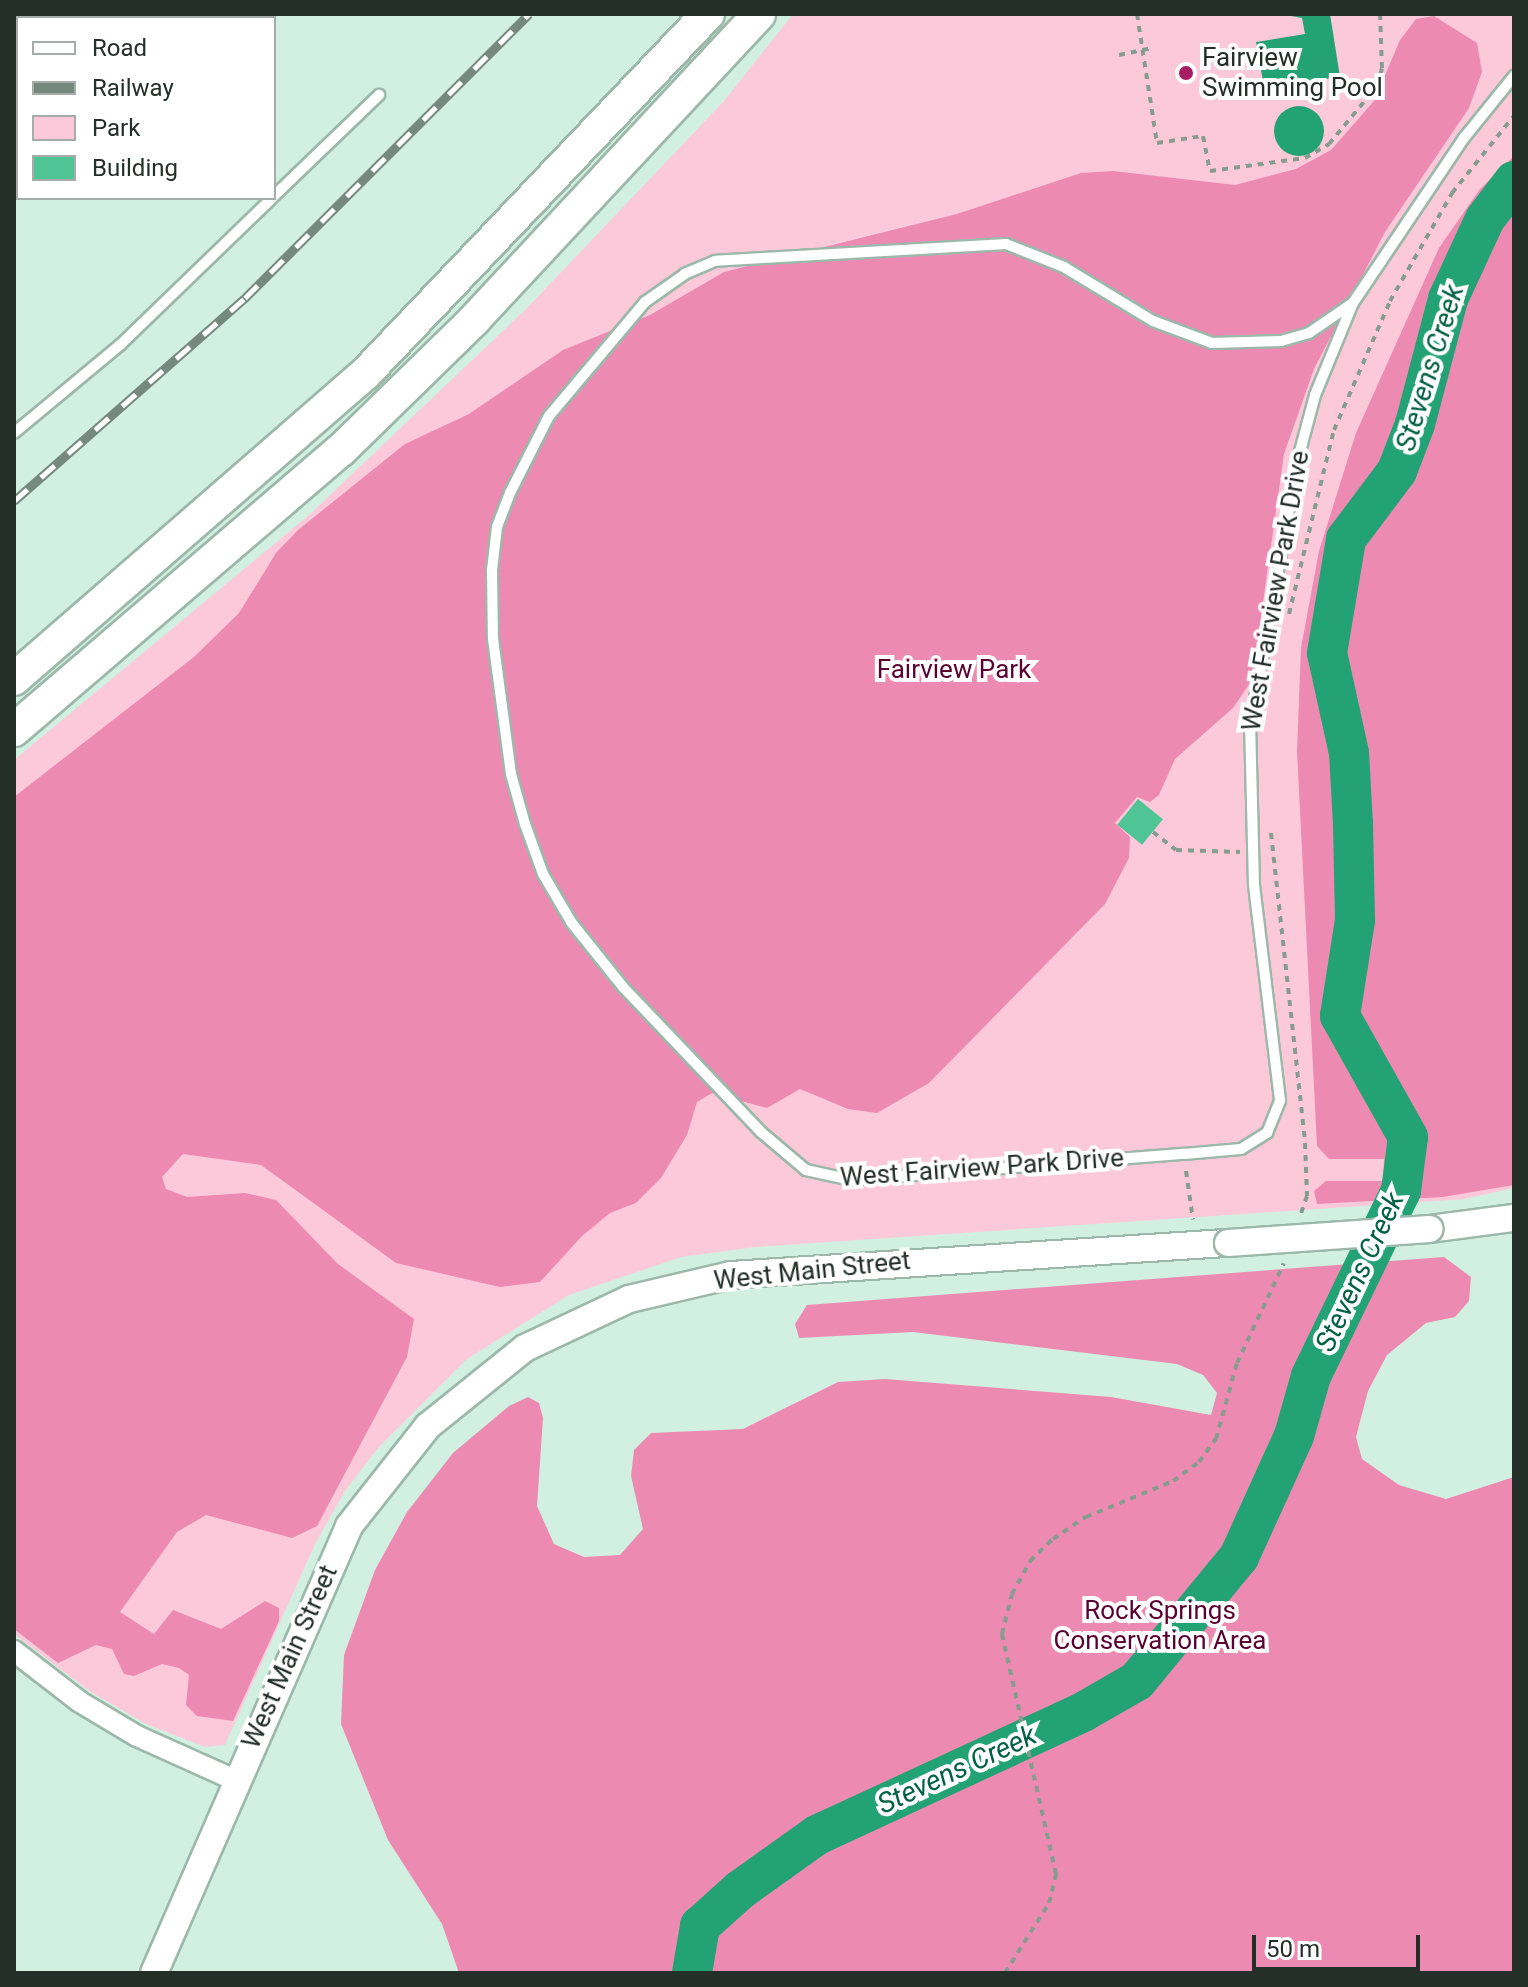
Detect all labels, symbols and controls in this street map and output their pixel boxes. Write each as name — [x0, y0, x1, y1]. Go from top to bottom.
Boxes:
legend — [16, 16, 276, 200]
text: Road — [92, 34, 147, 62]
place label: Fairview Swimming Pool — [1202, 42, 1383, 104]
marker: Fairview Swimming Pool — [1177, 64, 1195, 82]
text: Railway — [92, 74, 174, 102]
text: Park — [92, 114, 140, 142]
text: Building — [92, 154, 178, 182]
water label: Stevens Creek — [1389, 281, 1471, 455]
street label: West Fairview Park Drive — [1236, 448, 1316, 734]
park label: Fairview Park — [877, 654, 1031, 686]
street label: West Fairview Park Drive — [839, 1143, 1125, 1193]
water label: Stevens Creek — [1308, 1187, 1412, 1357]
street label: West Main Street — [712, 1245, 912, 1297]
street label: West Main Street — [236, 1560, 344, 1754]
park label: Rock Springs Conservation Area — [1054, 1595, 1266, 1656]
water label: Stevens Creek — [872, 1718, 1042, 1822]
scale bar — [1256, 1919, 1424, 1969]
text: 50 m — [1266, 1935, 1320, 1963]

